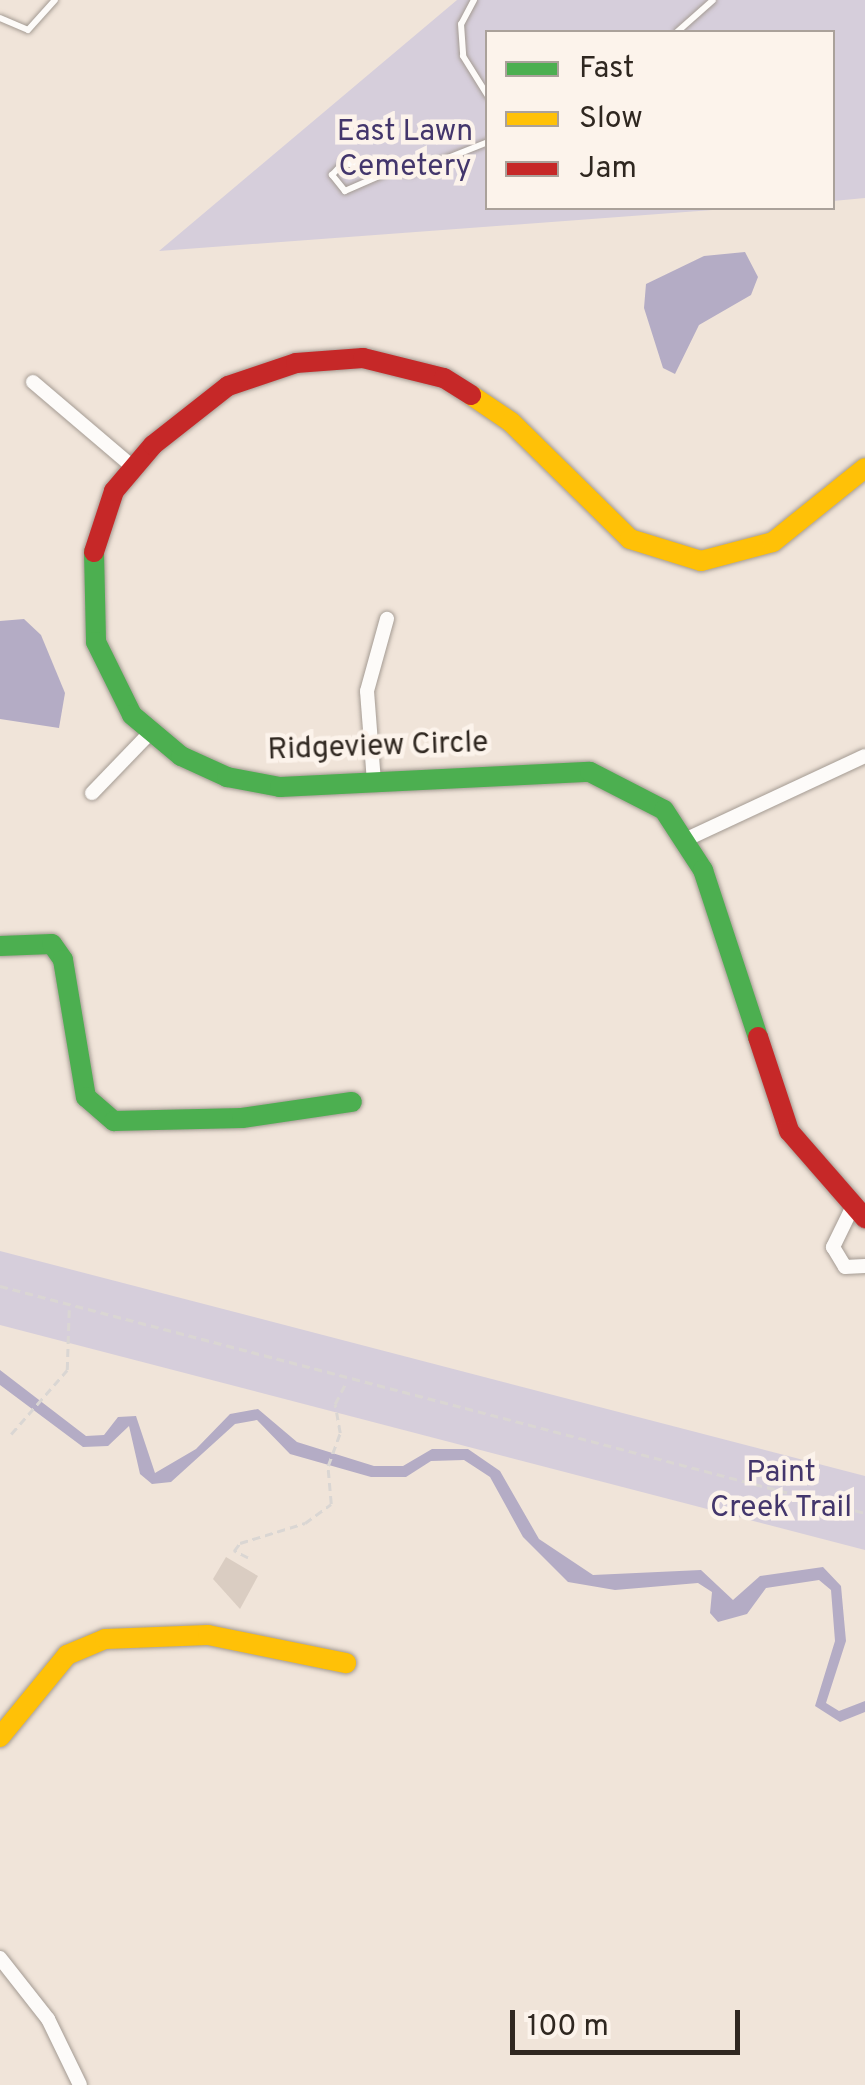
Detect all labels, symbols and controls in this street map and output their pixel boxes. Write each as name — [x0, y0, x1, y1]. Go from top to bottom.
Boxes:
legend — [485, 30, 835, 210]
text: Fast — [579, 51, 634, 88]
text: Slow — [579, 101, 643, 138]
park label: East Lawn Cemetery — [337, 115, 473, 186]
text: Jam — [579, 151, 637, 188]
street label: Ridgeview Circle — [267, 726, 489, 770]
park label: Paint Creek Trail — [709, 1456, 853, 1526]
scale bar — [515, 1990, 745, 2052]
text: 100 m — [527, 2009, 609, 2046]

